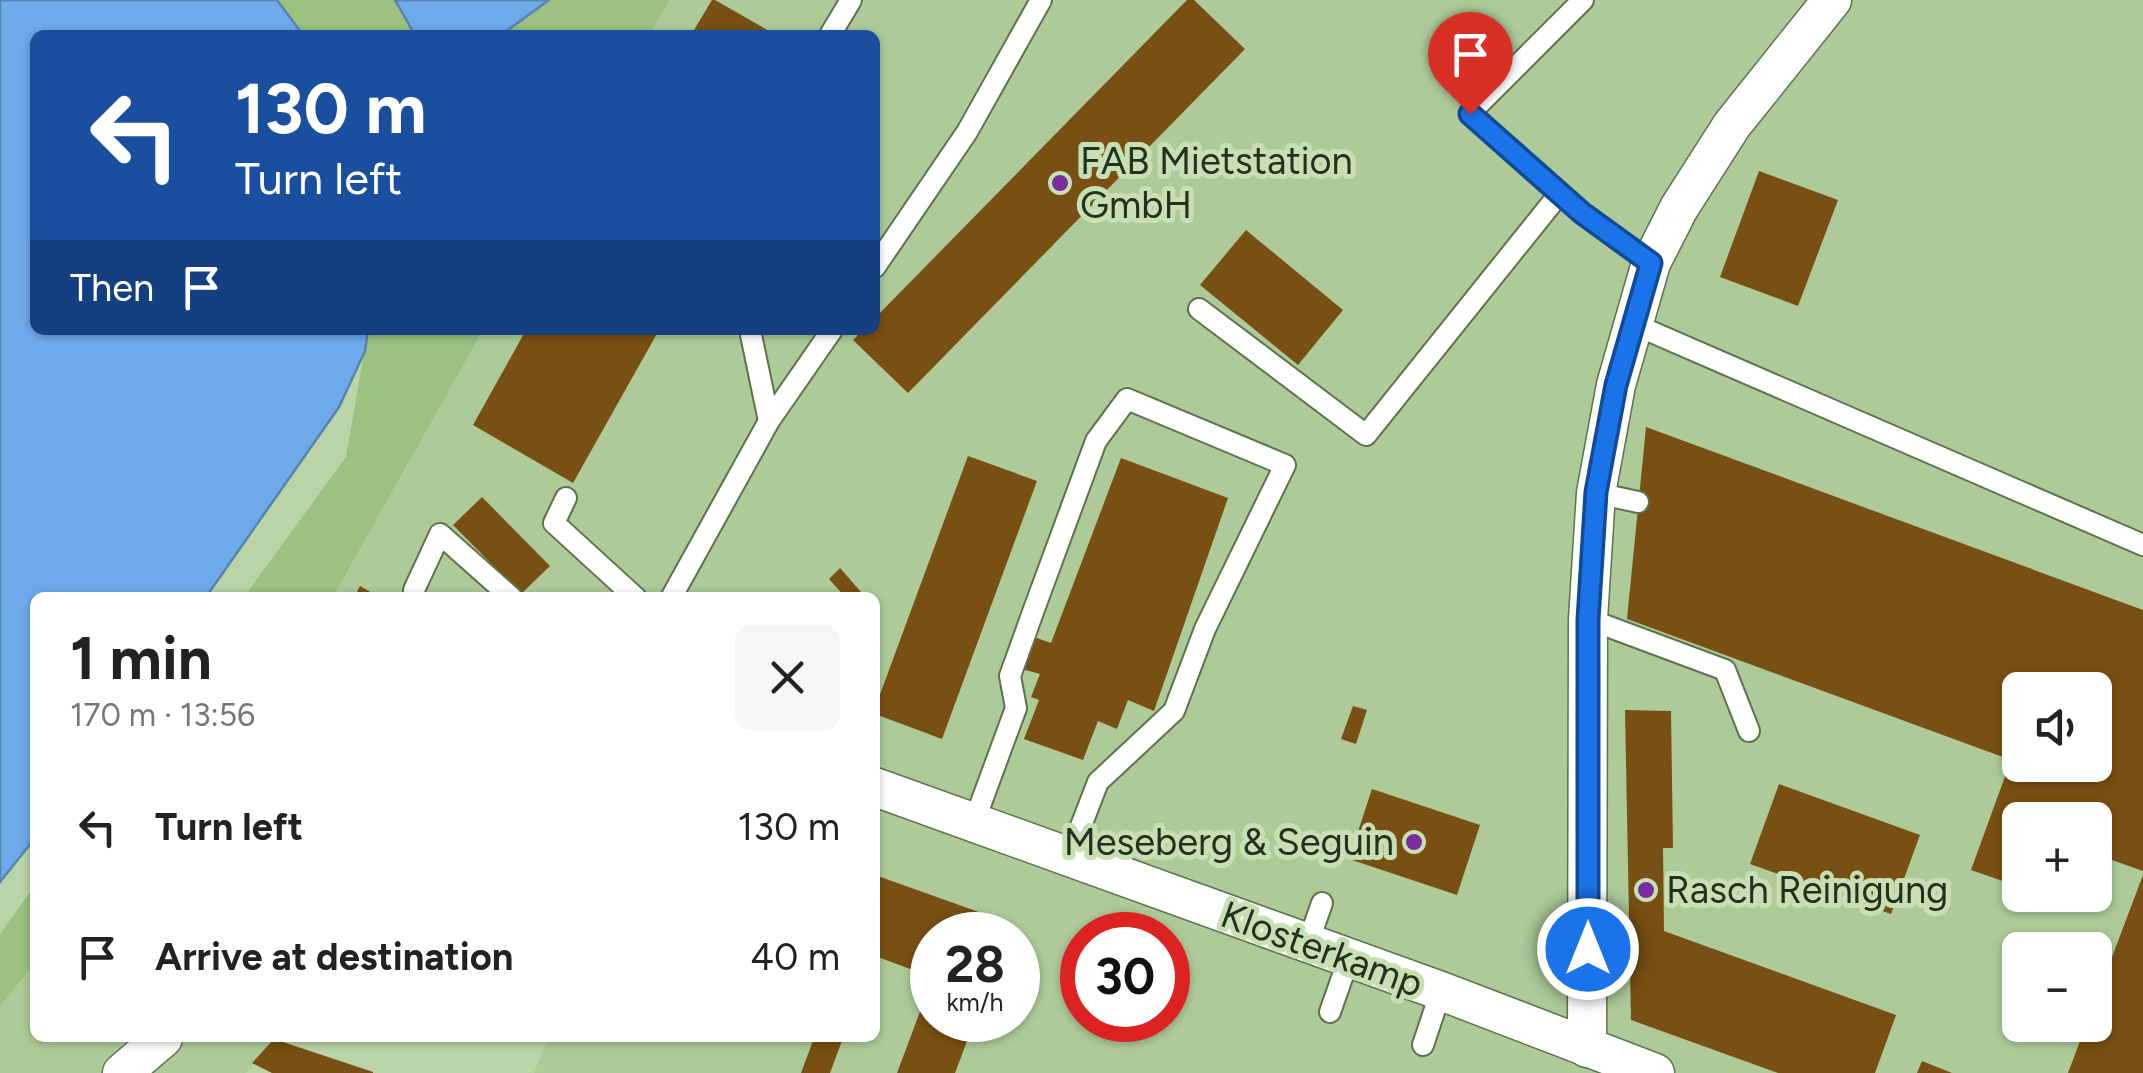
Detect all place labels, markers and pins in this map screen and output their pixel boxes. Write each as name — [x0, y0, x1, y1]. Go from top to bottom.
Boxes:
pin — [1428, 12, 1513, 115]
place label: FAB Mietstation GmbH — [1080, 138, 1353, 228]
marker: FAB Mietstation GmbH — [1049, 172, 1071, 194]
place label: Meseberg & Seguin — [1064, 819, 1394, 865]
marker: Meseberg & Seguin — [1403, 831, 1425, 853]
place label: Rasch Reinigung — [1666, 867, 1948, 913]
marker: Rasch Reinigung — [1635, 879, 1657, 901]

